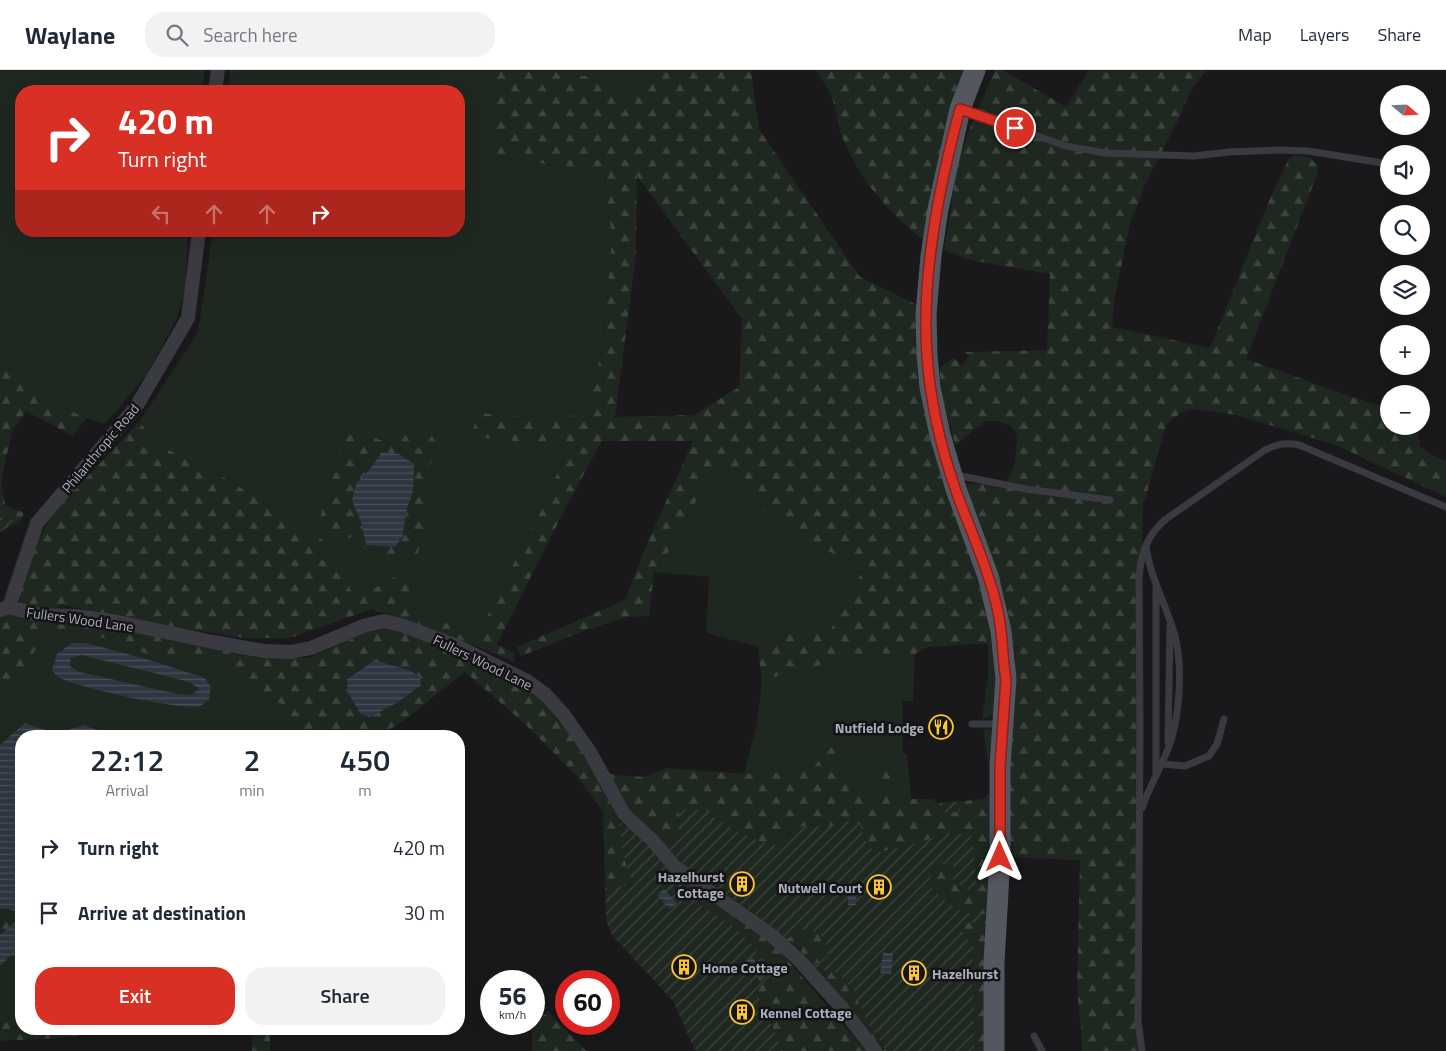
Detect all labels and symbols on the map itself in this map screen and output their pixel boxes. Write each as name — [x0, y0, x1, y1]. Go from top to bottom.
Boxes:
north arrow — [1380, 85, 1430, 135]
pin — [994, 107, 1036, 149]
street label: Philanthropic Road — [56, 399, 144, 497]
street label: Fullers Wood Lane — [25, 601, 135, 637]
street label: Fullers Wood Lane — [430, 629, 536, 695]
restaurant icon: Nutfield Lodge — [928, 714, 954, 740]
place label: Nutfield Lodge — [835, 717, 924, 738]
position arrow — [973, 830, 1025, 882]
place label: Hazelhurst Cottage — [658, 866, 724, 903]
building icon: Hazelhurst Cottage — [729, 871, 755, 897]
building icon: Nutwell Court — [866, 874, 892, 900]
place label: Nutwell Court — [778, 877, 862, 898]
building icon: Home Cottage — [671, 954, 697, 980]
place label: Home Cottage — [702, 957, 788, 978]
building icon: Hazelhurst — [901, 960, 927, 986]
place label: Hazelhurst — [932, 963, 998, 984]
speed limit sign: 60 — [555, 970, 620, 1035]
building icon: Kennel Cottage — [729, 999, 755, 1025]
place label: Kennel Cottage — [760, 1002, 852, 1023]

